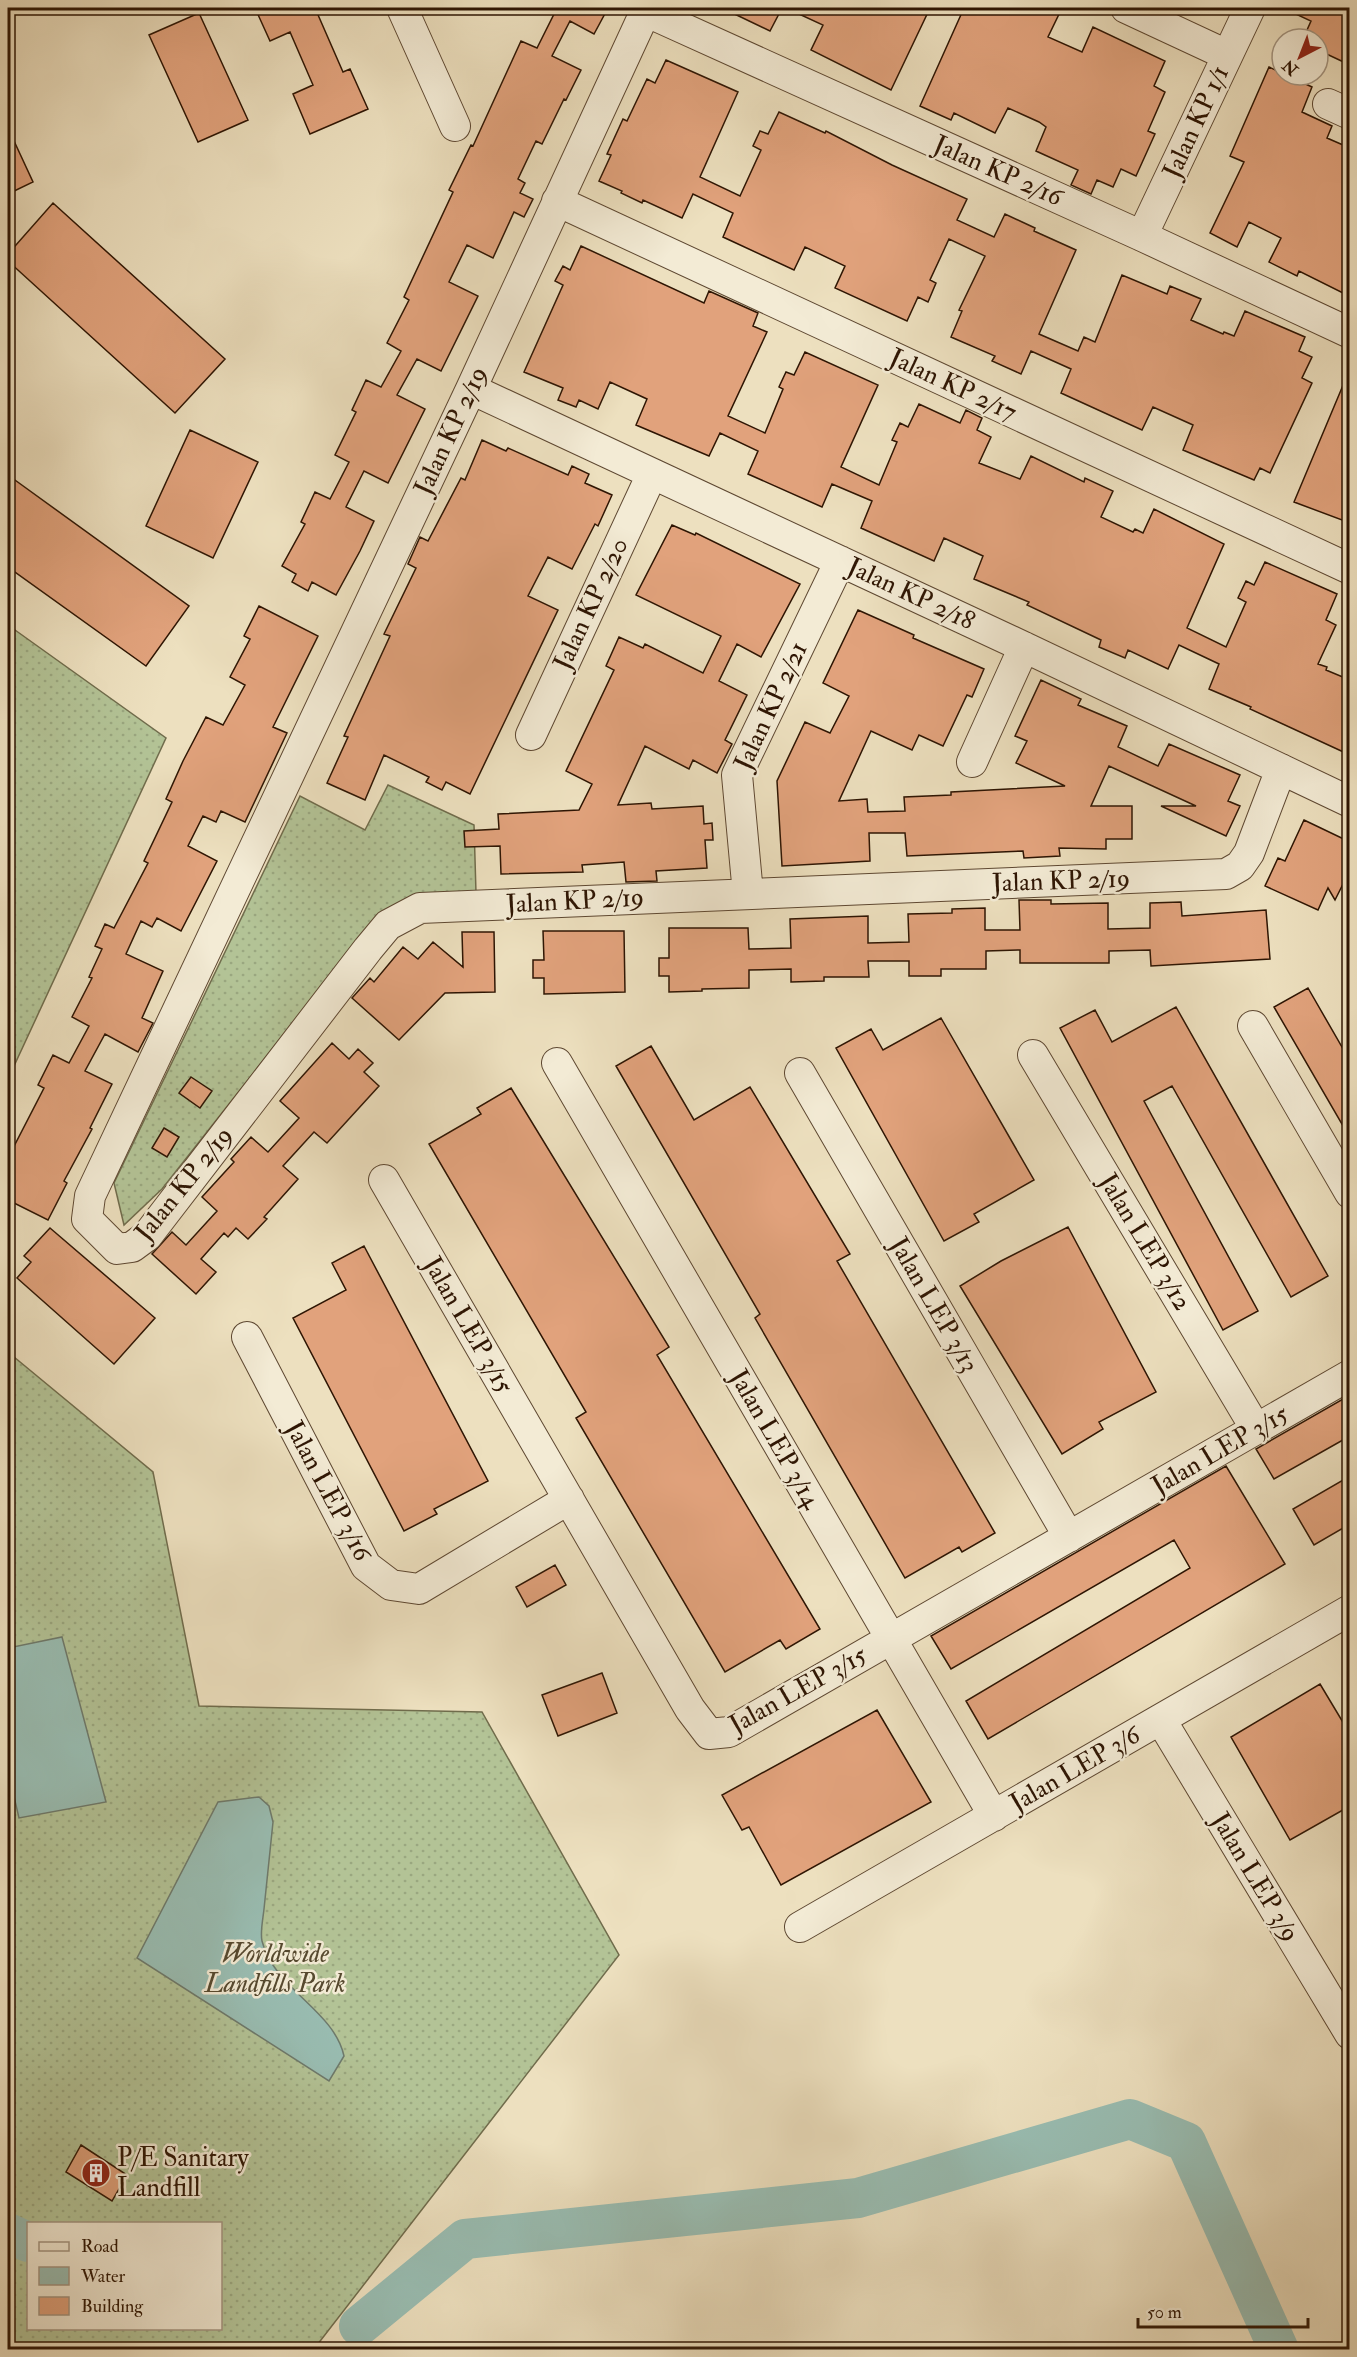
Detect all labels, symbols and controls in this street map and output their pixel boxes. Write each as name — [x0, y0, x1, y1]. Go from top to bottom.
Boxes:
north arrow — [1270, 27, 1330, 87]
text: N — [1278, 55, 1303, 80]
street label: Jalan KP 1/1 — [1155, 60, 1236, 185]
street label: Jalan KP 2/16 — [928, 128, 1069, 214]
street label: Jalan KP 2/17 — [883, 341, 1022, 428]
street label: Jalan KP 2/19 — [407, 362, 495, 501]
street label: Jalan KP 2/20 — [546, 533, 636, 676]
street label: Jalan KP 2/18 — [841, 550, 980, 637]
street label: Jalan KP 2/21 — [727, 637, 815, 776]
street label: Jalan KP 2/19 — [990, 863, 1131, 899]
street label: Jalan KP 2/19 — [504, 881, 645, 921]
street label: Jalan KP 2/19 — [127, 1120, 240, 1249]
street label: Jalan LEP 3/12 — [1091, 1167, 1198, 1316]
street label: Jalan LEP 3/13 — [882, 1231, 986, 1378]
street label: Jalan LEP 3/15 — [416, 1250, 520, 1400]
street label: Jalan LEP 3/14 — [722, 1363, 828, 1515]
street label: Jalan LEP 3/15 — [1145, 1398, 1295, 1502]
street label: Jalan LEP 3/16 — [277, 1415, 379, 1568]
street label: Jalan LEP 3/15 — [723, 1639, 873, 1741]
street label: Jalan LEP 3/6 — [1003, 1718, 1147, 1820]
street label: Jalan LEP 3/9 — [1203, 1806, 1306, 1947]
park label: Worldwide Landfills Park — [204, 1938, 345, 2000]
place label: P/E Sanitary Landfill — [117, 2142, 249, 2204]
building icon: P/E Sanitary Landfill — [80, 2157, 112, 2189]
legend — [27, 2222, 222, 2330]
text: Road — [81, 2235, 119, 2258]
text: Water — [80, 2265, 125, 2288]
scale bar — [1138, 2291, 1308, 2329]
text: Building — [81, 2295, 144, 2318]
text: 50 m — [1147, 2301, 1182, 2324]

